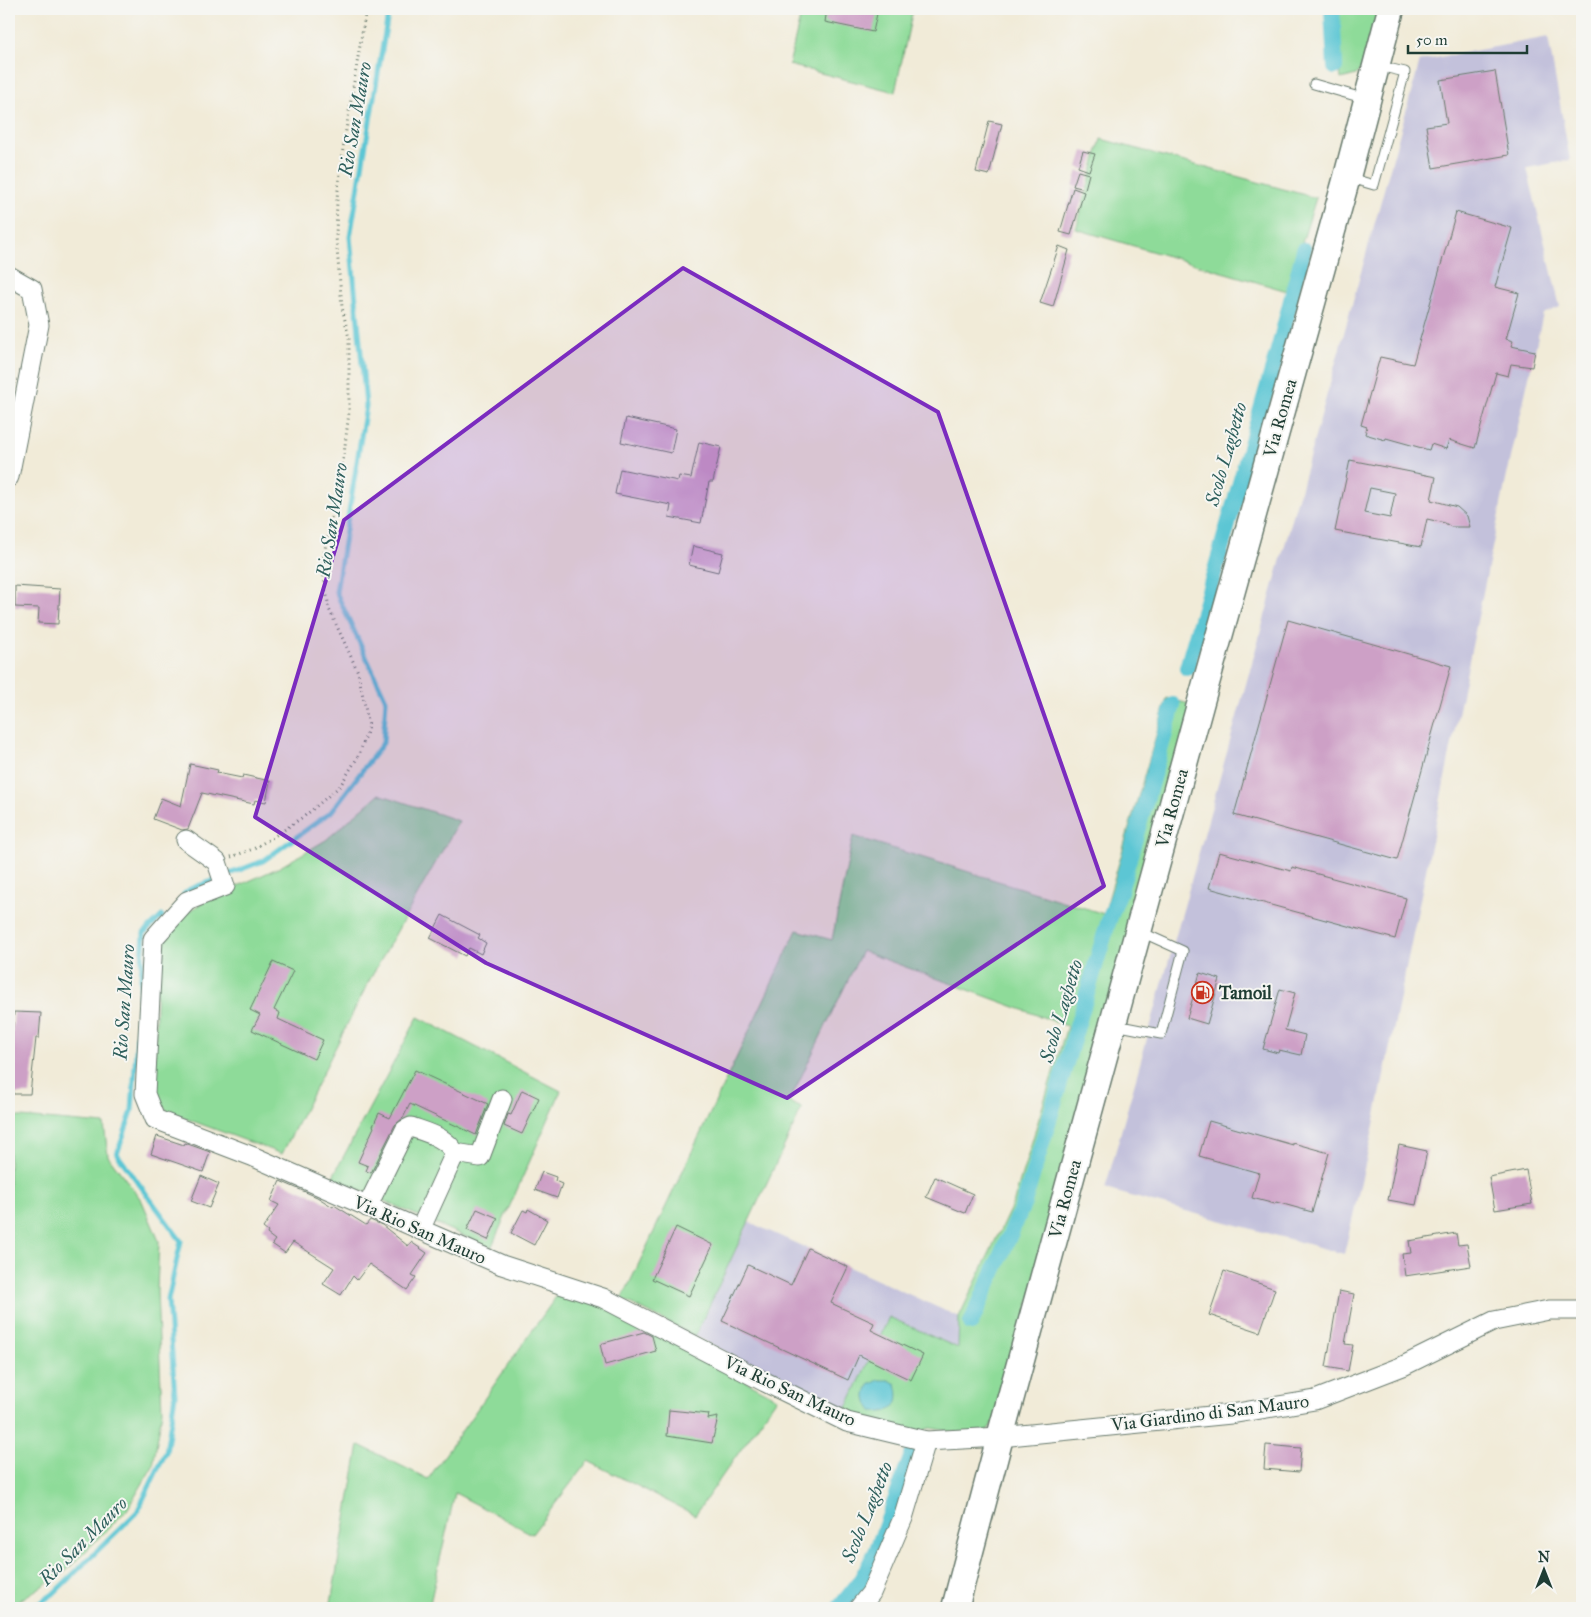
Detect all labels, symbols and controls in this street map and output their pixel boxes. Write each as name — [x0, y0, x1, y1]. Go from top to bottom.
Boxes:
scale bar — [1408, 22, 1527, 54]
text: 50 m — [1416, 31, 1448, 49]
water label: Rio San Mauro — [333, 60, 376, 179]
street label: Via Romea — [1258, 376, 1302, 461]
water label: Scolo Laghetto — [1200, 400, 1252, 509]
water label: Rio San Mauro — [311, 461, 352, 580]
street label: Via Romea — [1151, 766, 1193, 851]
water label: Rio San Mauro — [108, 943, 140, 1062]
water label: Scolo Laghetto — [1034, 957, 1088, 1066]
fuel station icon: Tamoil — [1191, 981, 1215, 1005]
place label: Tamoil — [1218, 982, 1273, 1004]
street label: Via Romea — [1044, 1157, 1086, 1242]
street label: Via Rio San Mauro — [349, 1191, 490, 1269]
street label: Via Rio San Mauro — [720, 1350, 859, 1431]
street label: Via Giardino di San Mauro — [1109, 1390, 1310, 1436]
water label: Scolo Laghetto — [836, 1458, 898, 1567]
water label: Rio San Mauro — [33, 1492, 132, 1591]
north arrow — [1518, 1544, 1568, 1594]
text: N — [1538, 1549, 1550, 1566]

